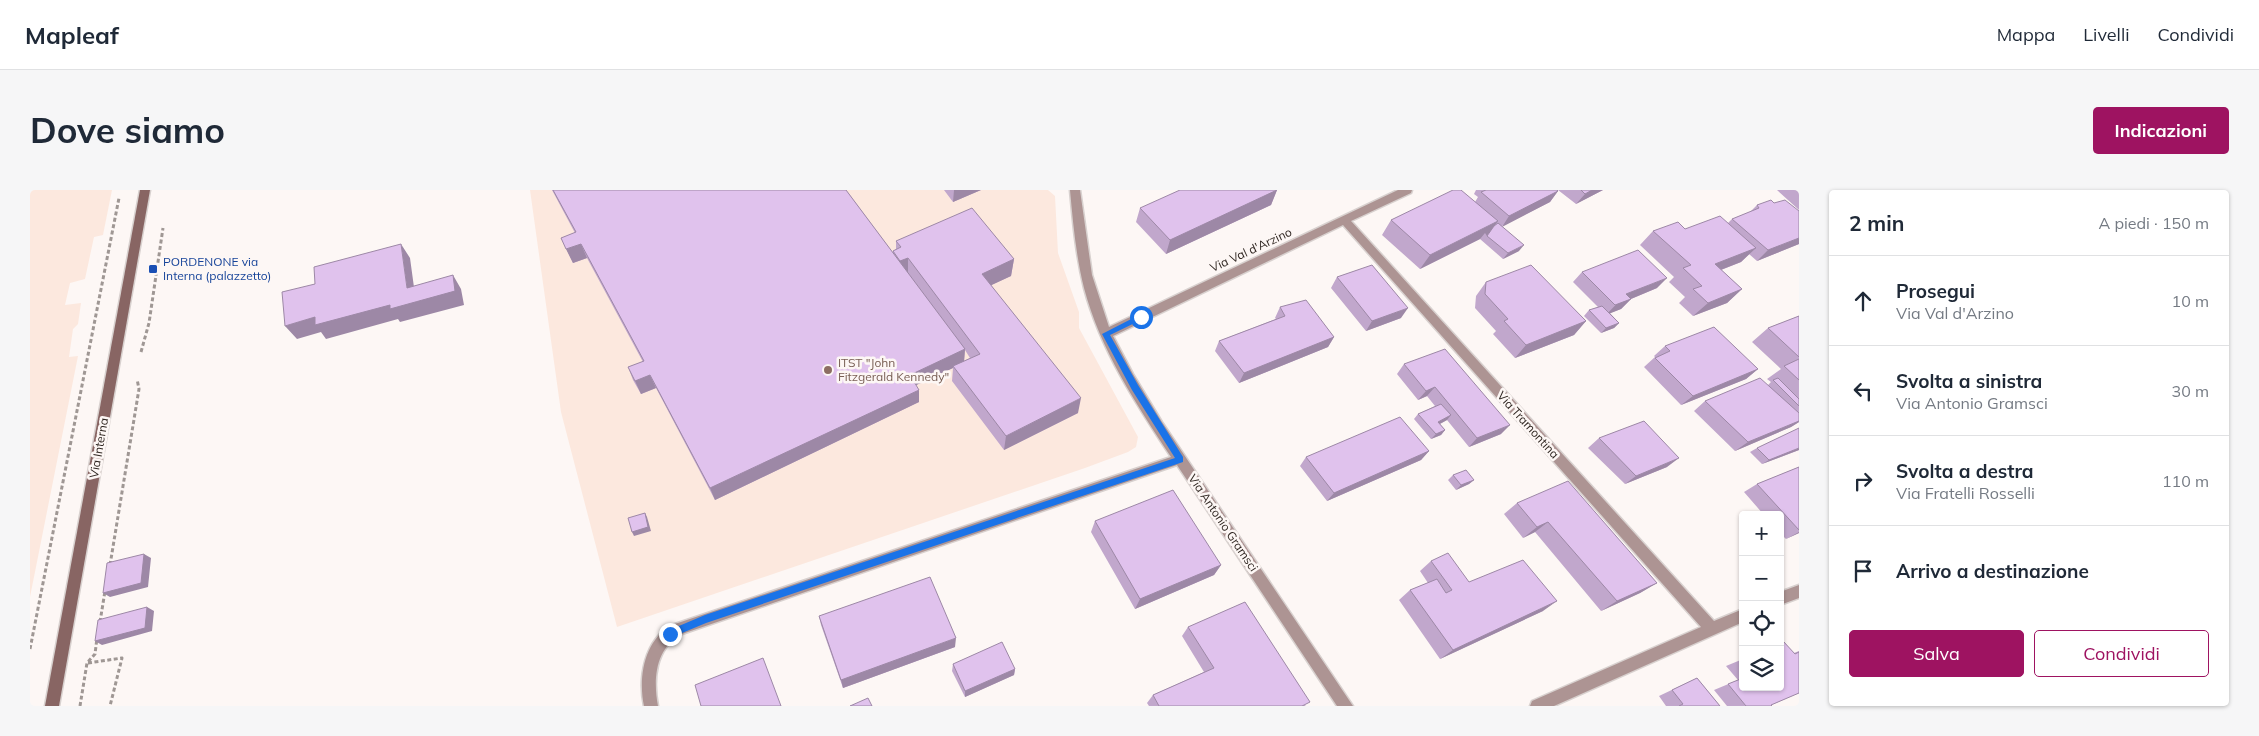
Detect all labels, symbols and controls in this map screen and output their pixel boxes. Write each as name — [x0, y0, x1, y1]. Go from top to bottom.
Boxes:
text: Mapleaf — [25, 20, 119, 50]
text: Mappa — [1997, 23, 2055, 46]
text: Livelli — [2083, 23, 2129, 46]
text: Condividi — [2157, 23, 2234, 46]
button: Indicazioni — [2093, 107, 2229, 154]
text: Dove siamo — [30, 108, 225, 152]
text: 2 min — [1849, 210, 1904, 236]
text: A piedi · 150 m — [2098, 213, 2209, 233]
street label: Via Val d'Arzino — [1208, 224, 1294, 275]
place label: PORDENONE via Interna (palazzetto) — [163, 254, 271, 283]
marker: PORDENONE via Interna (palazzetto) — [147, 263, 159, 275]
text: Prosegui — [1896, 279, 1975, 303]
icon: ahead — [1849, 287, 1877, 315]
text: 10 m — [2172, 291, 2209, 311]
text: Via Val d'Arzino — [1896, 303, 2014, 323]
route start — [1130, 306, 1153, 329]
place label: ITST "John Fitzgerald Kennedy" — [838, 355, 949, 384]
marker: ITST "John Fitzgerald Kennedy" — [822, 364, 834, 376]
text: Svolta a sinistra — [1896, 369, 2042, 393]
icon: left — [1849, 377, 1877, 405]
text: 30 m — [2172, 381, 2209, 401]
street label: Via Tramontina — [1494, 388, 1562, 461]
text: Via Antonio Gramsci — [1896, 393, 2048, 413]
street label: Via Interna — [86, 417, 111, 479]
text: Svolta a destra — [1896, 459, 2034, 483]
icon: right — [1849, 467, 1877, 495]
street label: Via Antonio Gramsci — [1185, 471, 1262, 574]
text: 110 m — [2162, 471, 2209, 491]
text: Via Fratelli Rosselli — [1896, 483, 2035, 503]
map controls — [1739, 511, 1784, 691]
button: + — [1739, 511, 1784, 556]
button: − — [1739, 556, 1784, 601]
icon: arrive — [1849, 557, 1877, 585]
text: Arrivo a destinazione — [1896, 559, 2089, 583]
button: locate — [1739, 601, 1784, 646]
route end — [659, 623, 682, 646]
button: Salva — [1849, 630, 2024, 677]
button: Condividi — [2034, 630, 2209, 677]
button: layers — [1739, 646, 1784, 691]

